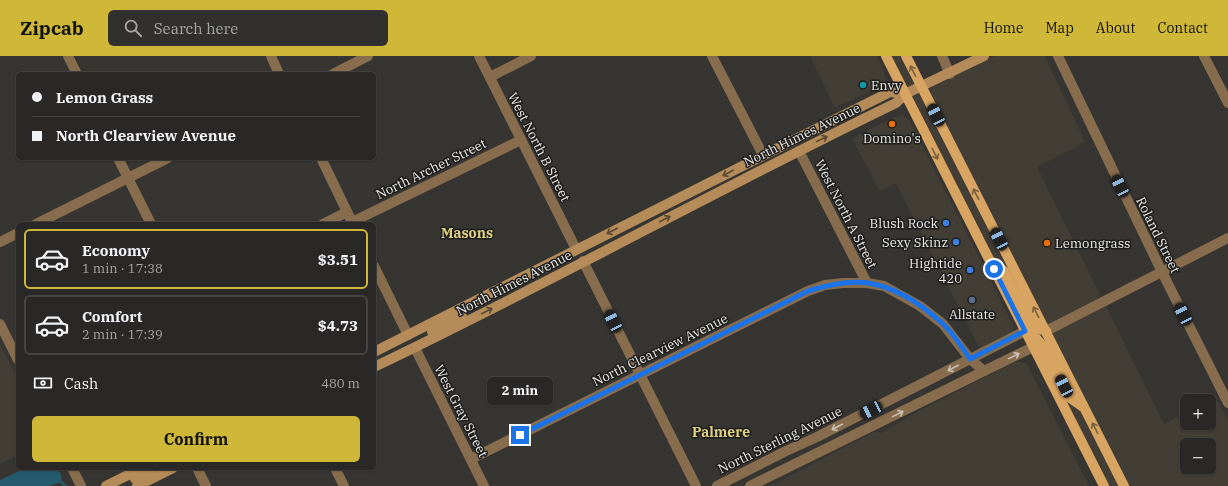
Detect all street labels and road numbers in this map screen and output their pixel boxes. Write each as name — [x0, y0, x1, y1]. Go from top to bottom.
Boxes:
street label: West North B Street — [504, 90, 574, 205]
street label: North Himes Avenue — [741, 99, 863, 171]
street label: North Archer Street — [373, 135, 489, 203]
street label: West North A Street — [811, 157, 881, 272]
street label: Roland Street — [1132, 194, 1184, 276]
street label: North Himes Avenue — [453, 246, 575, 320]
street label: North Clearview Avenue — [590, 310, 730, 390]
street label: West Gray Street — [430, 362, 492, 460]
street label: North Sterling Avenue — [715, 403, 845, 477]

